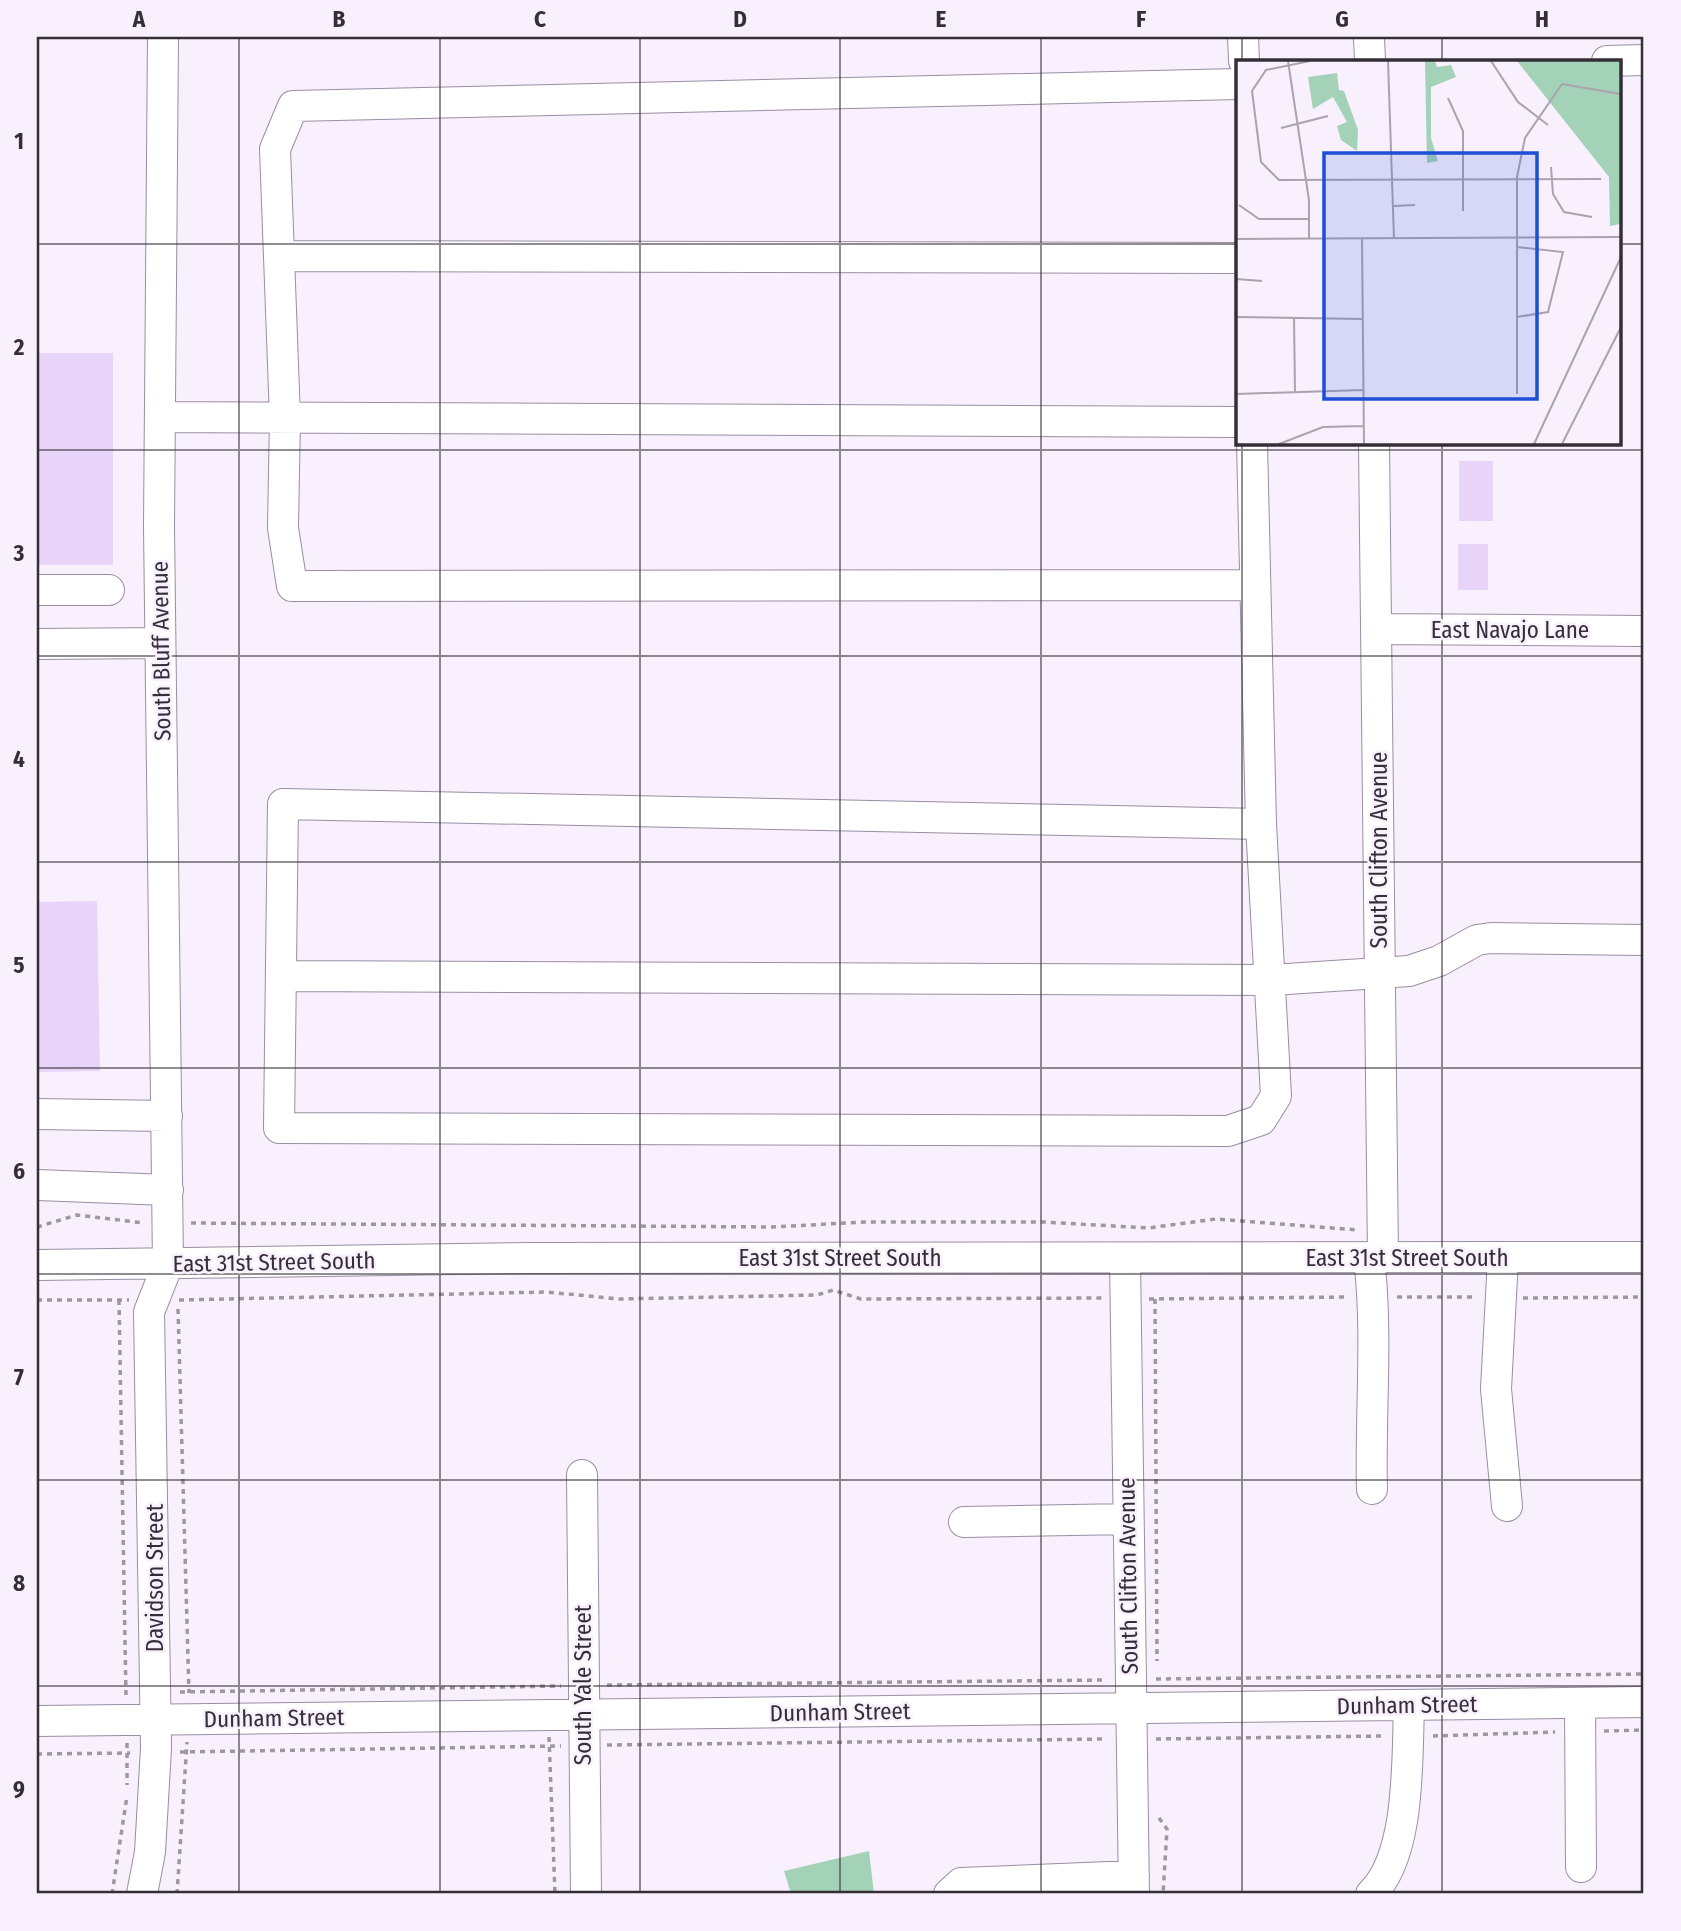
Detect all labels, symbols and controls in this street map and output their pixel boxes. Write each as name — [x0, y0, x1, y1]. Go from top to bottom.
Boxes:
text: A — [132, 5, 146, 33]
text: B — [333, 5, 346, 33]
text: C — [534, 5, 546, 33]
text: D — [733, 5, 747, 33]
text: E — [936, 5, 947, 33]
text: F — [1136, 5, 1146, 33]
text: G — [1335, 5, 1349, 33]
text: H — [1535, 5, 1549, 33]
inset map — [1236, 60, 1622, 444]
text: 1 — [14, 127, 24, 155]
text: 2 — [13, 333, 25, 361]
text: 3 — [13, 539, 25, 567]
street label: South Bluff Avenue — [145, 561, 177, 741]
street label: East Navajo Lane — [1431, 616, 1589, 644]
text: 4 — [13, 745, 25, 773]
street label: South Clifton Avenue — [1365, 752, 1393, 948]
text: 5 — [13, 951, 25, 979]
text: 6 — [13, 1157, 25, 1185]
street label: East 31st Street South — [738, 1244, 942, 1272]
street label: East 31st Street South — [1305, 1244, 1509, 1272]
street label: East 31st Street South — [172, 1246, 376, 1278]
text: 7 — [14, 1363, 24, 1391]
street label: South Clifton Avenue — [1112, 1477, 1144, 1675]
street label: Davidson Street — [141, 1503, 169, 1652]
text: 8 — [13, 1569, 25, 1597]
street label: South Yale Street — [569, 1604, 597, 1765]
street label: Dunham Street — [1336, 1690, 1478, 1720]
street label: Dunham Street — [769, 1697, 911, 1727]
street label: Dunham Street — [203, 1703, 345, 1733]
text: 9 — [13, 1775, 25, 1803]

